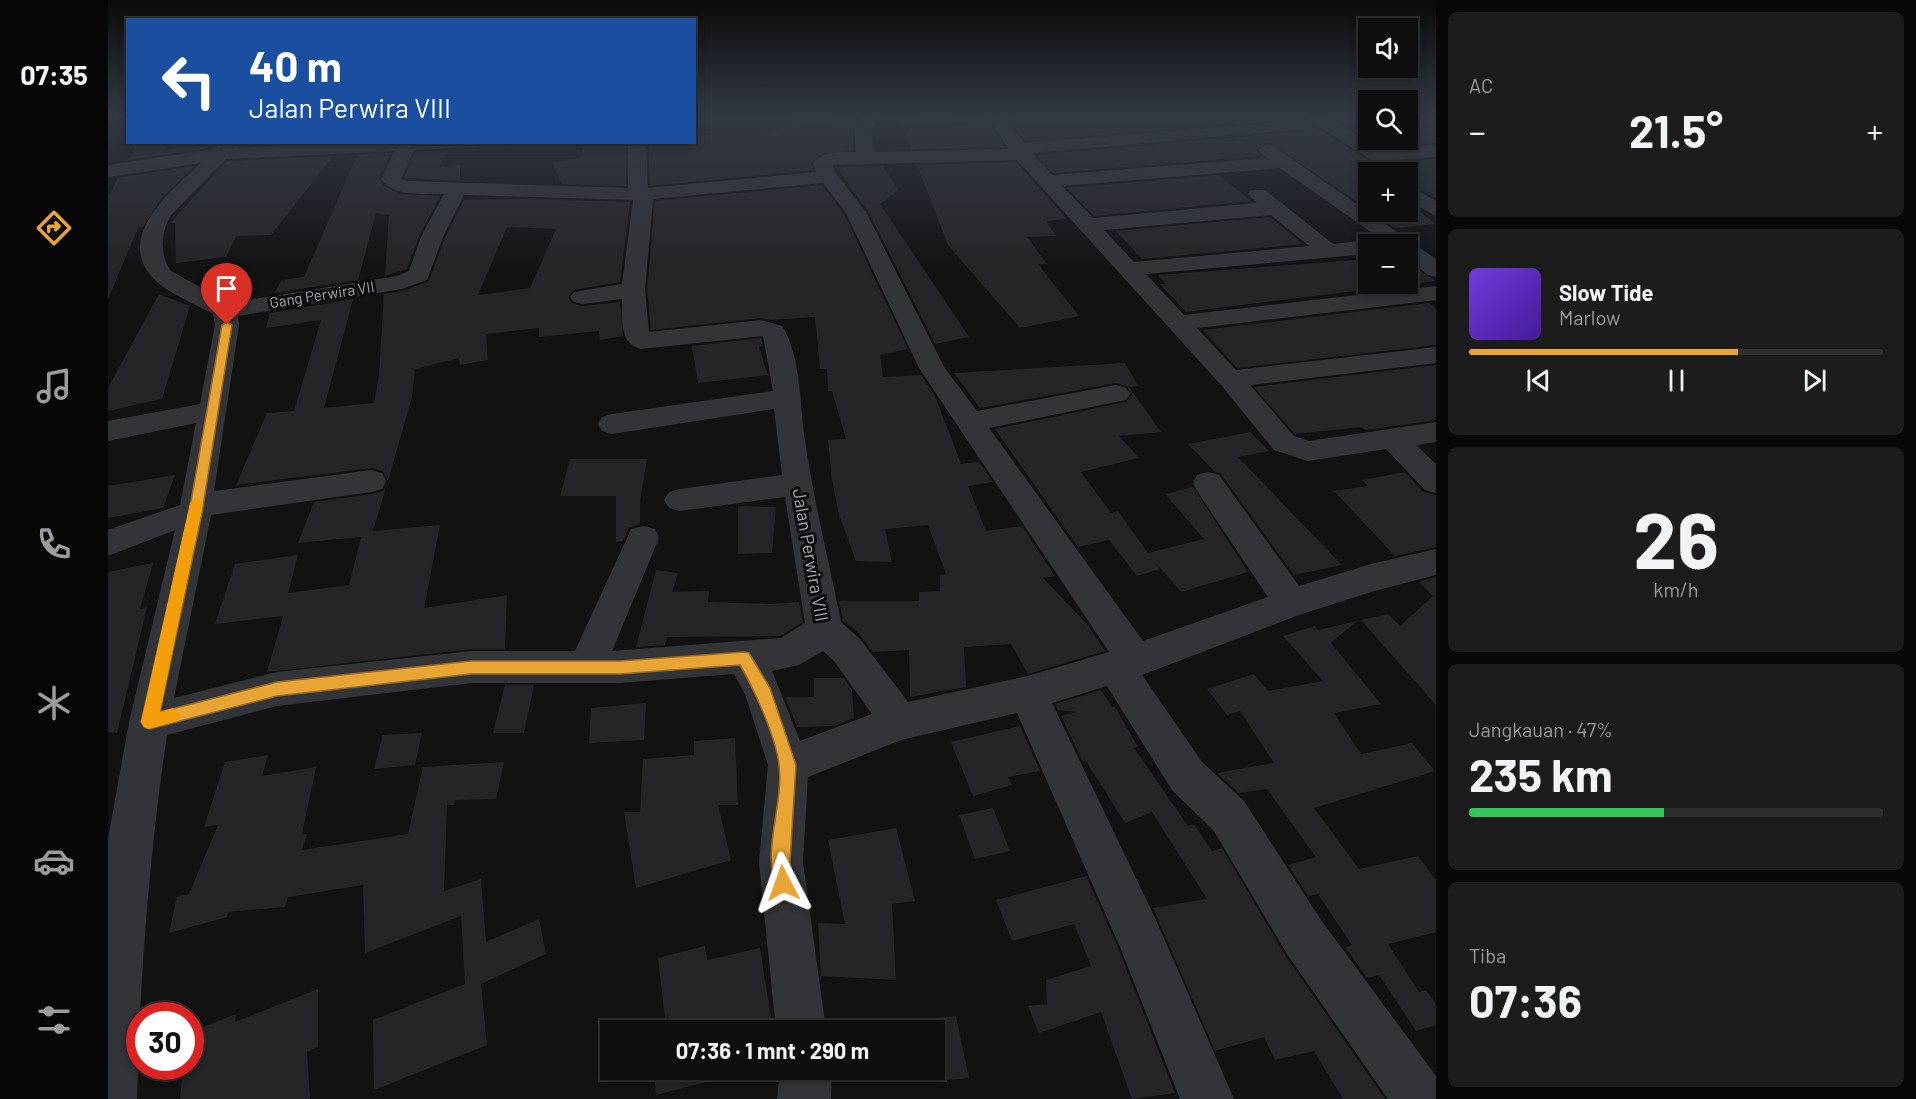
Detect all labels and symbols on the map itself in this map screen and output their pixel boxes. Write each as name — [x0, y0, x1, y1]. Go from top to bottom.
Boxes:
pin — [201, 263, 252, 325]
street label: Gang Perwira VII — [268, 277, 375, 311]
street label: Jalan Perwira VIII — [788, 487, 834, 623]
position arrow — [751, 851, 815, 915]
speed limit sign: 30 — [126, 1002, 204, 1080]

